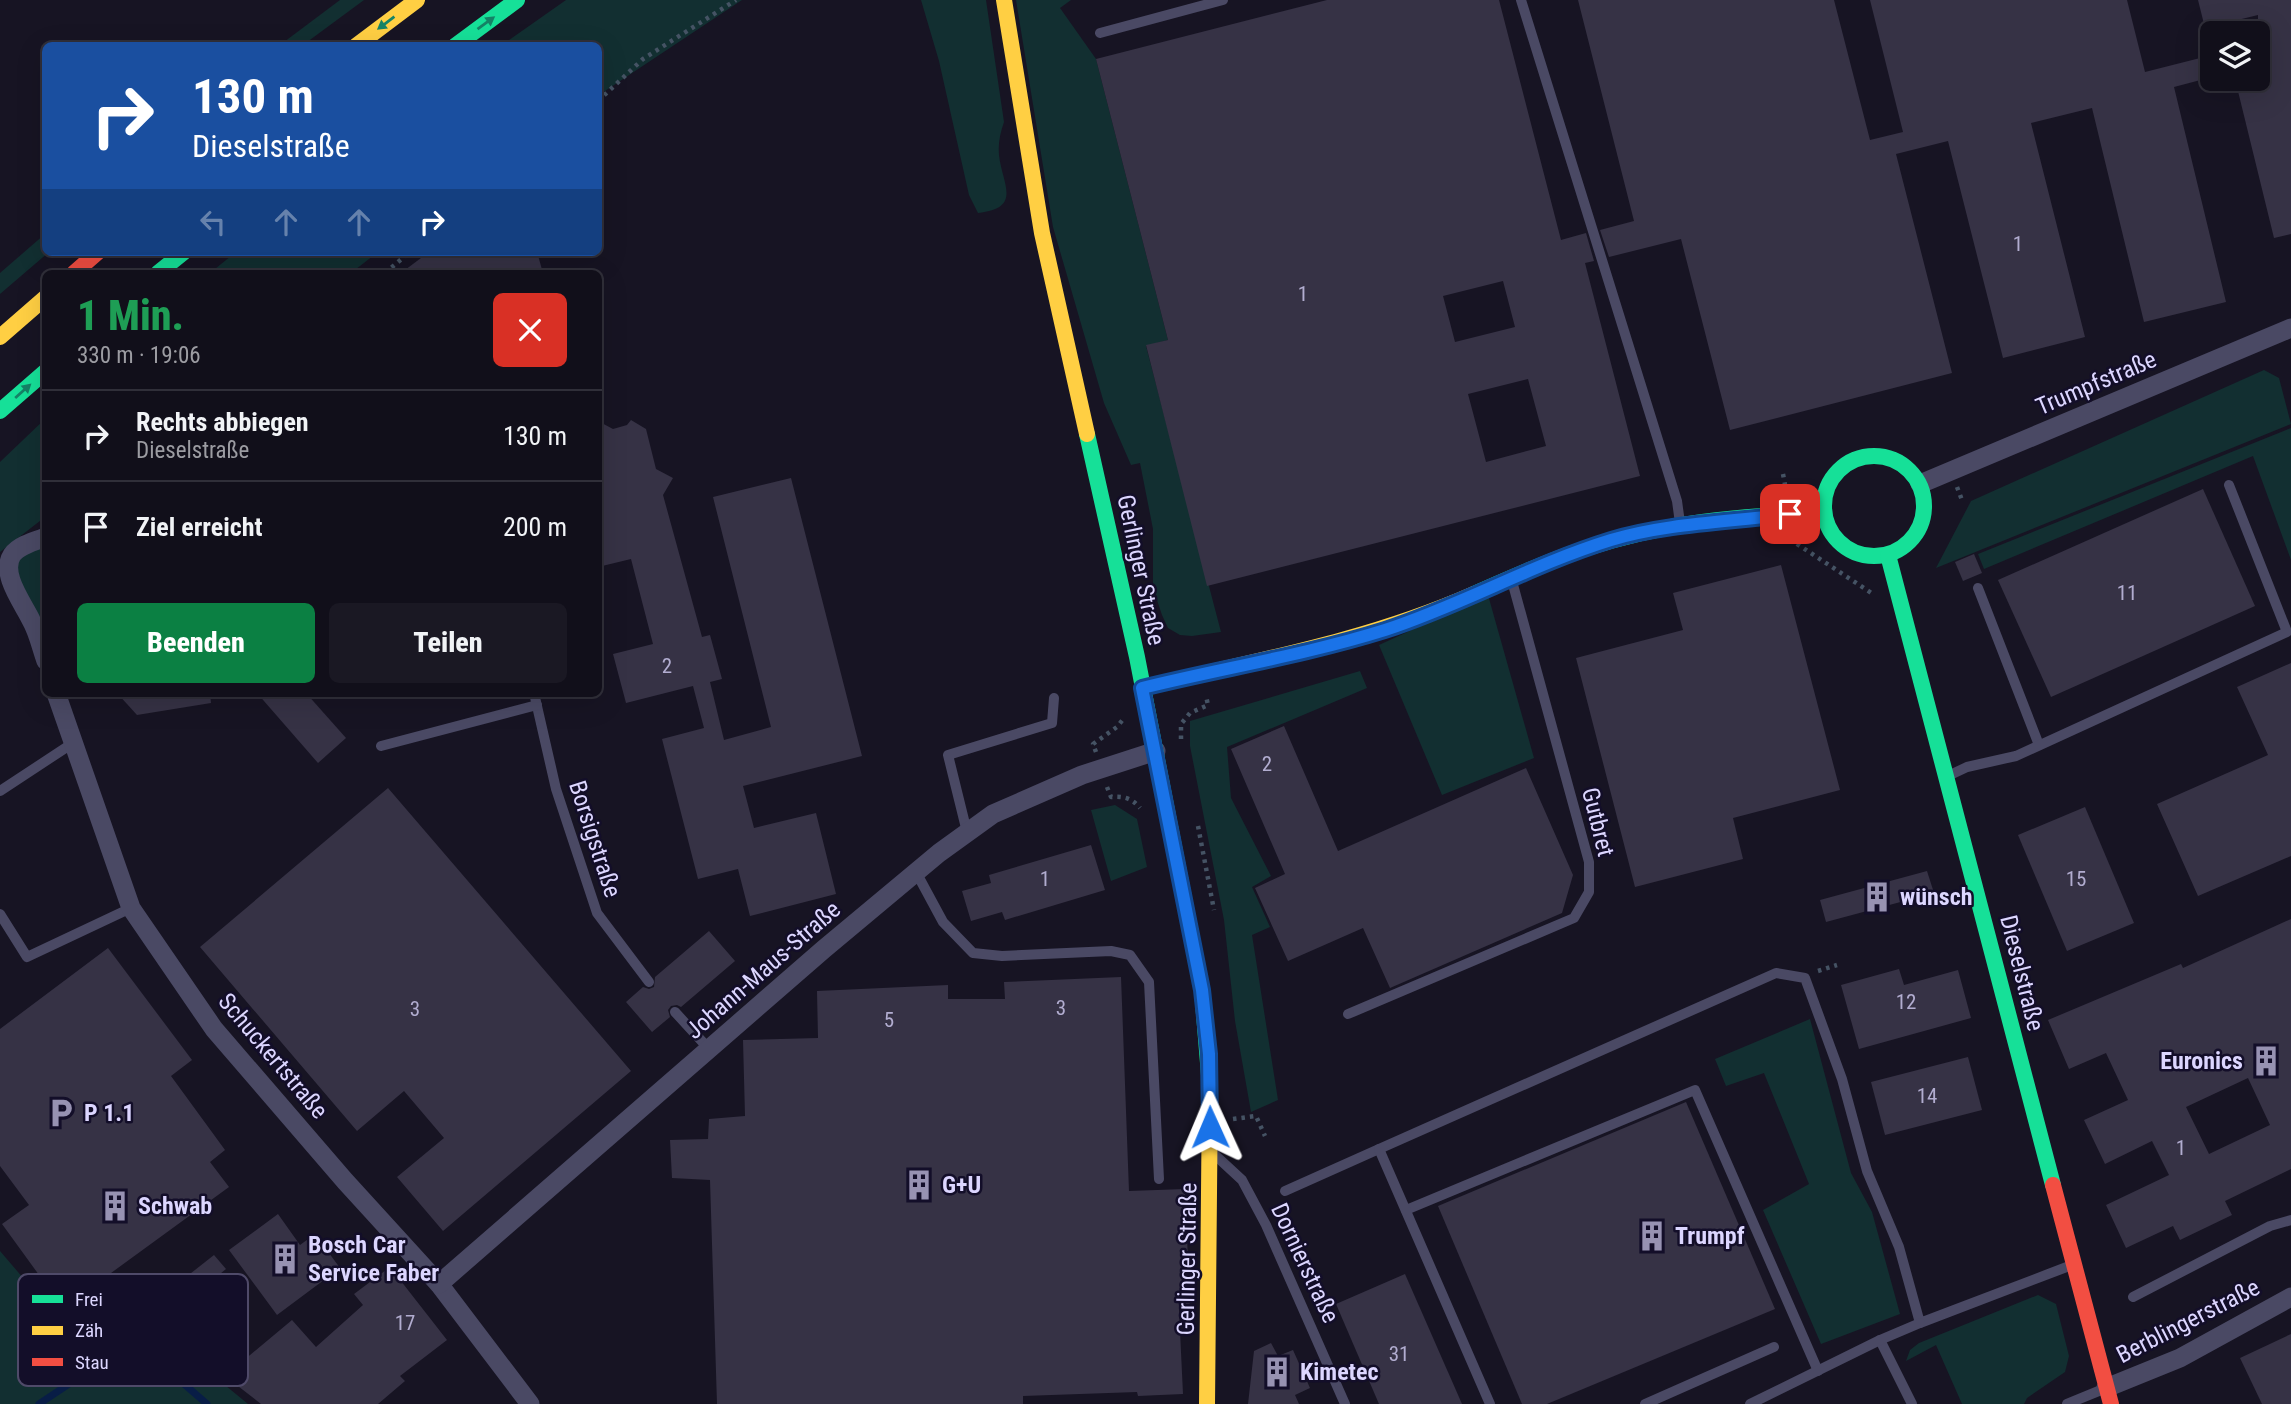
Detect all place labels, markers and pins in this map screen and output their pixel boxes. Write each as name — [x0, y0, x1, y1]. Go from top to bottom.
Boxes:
pin — [1760, 484, 1820, 544]
building icon: wünsch — [1860, 880, 1894, 914]
place label: wünsch — [1900, 883, 1973, 911]
building icon: Euronics — [2249, 1044, 2283, 1078]
place label: Euronics — [2160, 1047, 2243, 1075]
parking icon: P 1.1 — [44, 1096, 78, 1130]
place label: P 1.1 — [84, 1099, 134, 1127]
building icon: G+U — [902, 1168, 936, 1202]
place label: G+U — [942, 1171, 981, 1199]
building icon: Schwab — [98, 1189, 132, 1223]
place label: Schwab — [138, 1192, 212, 1220]
building icon: Trumpf — [1635, 1219, 1669, 1253]
place label: Trumpf — [1675, 1222, 1745, 1250]
place label: Bosch Car Service Faber — [308, 1231, 439, 1287]
building icon: Bosch Car Service Faber — [268, 1242, 302, 1276]
building icon: Kimetec — [1260, 1355, 1294, 1389]
place label: Kimetec — [1300, 1358, 1379, 1386]

